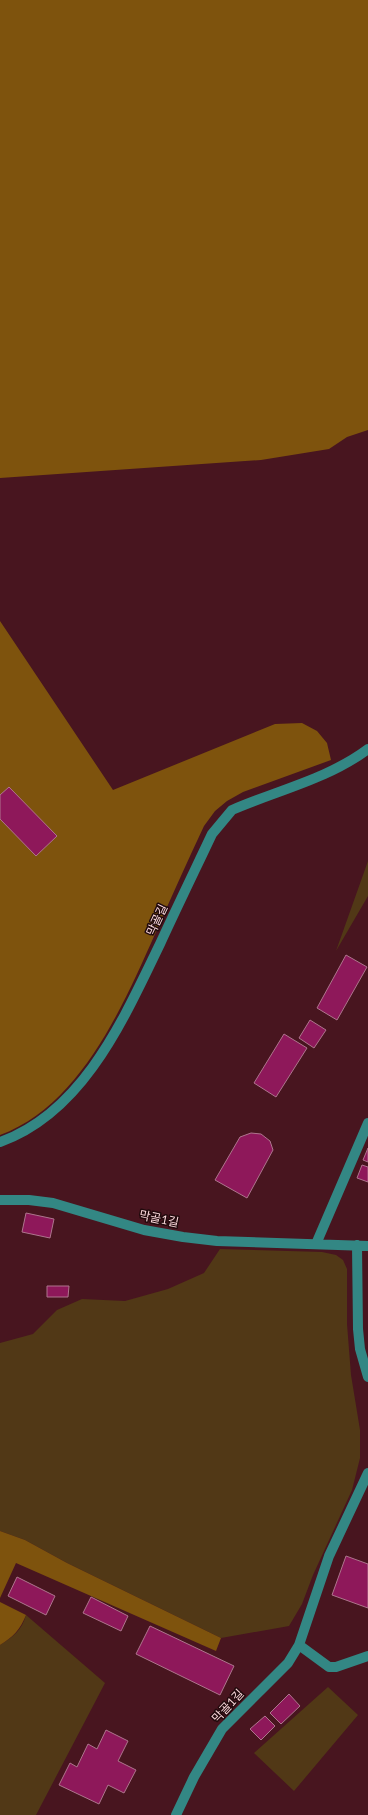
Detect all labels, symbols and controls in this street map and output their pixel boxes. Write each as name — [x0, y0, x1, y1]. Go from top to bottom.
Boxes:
street label: 막골길 — [143, 902, 170, 938]
street label: 막골1길 — [138, 1207, 180, 1230]
street label: 막골1길 — [208, 1686, 247, 1725]

